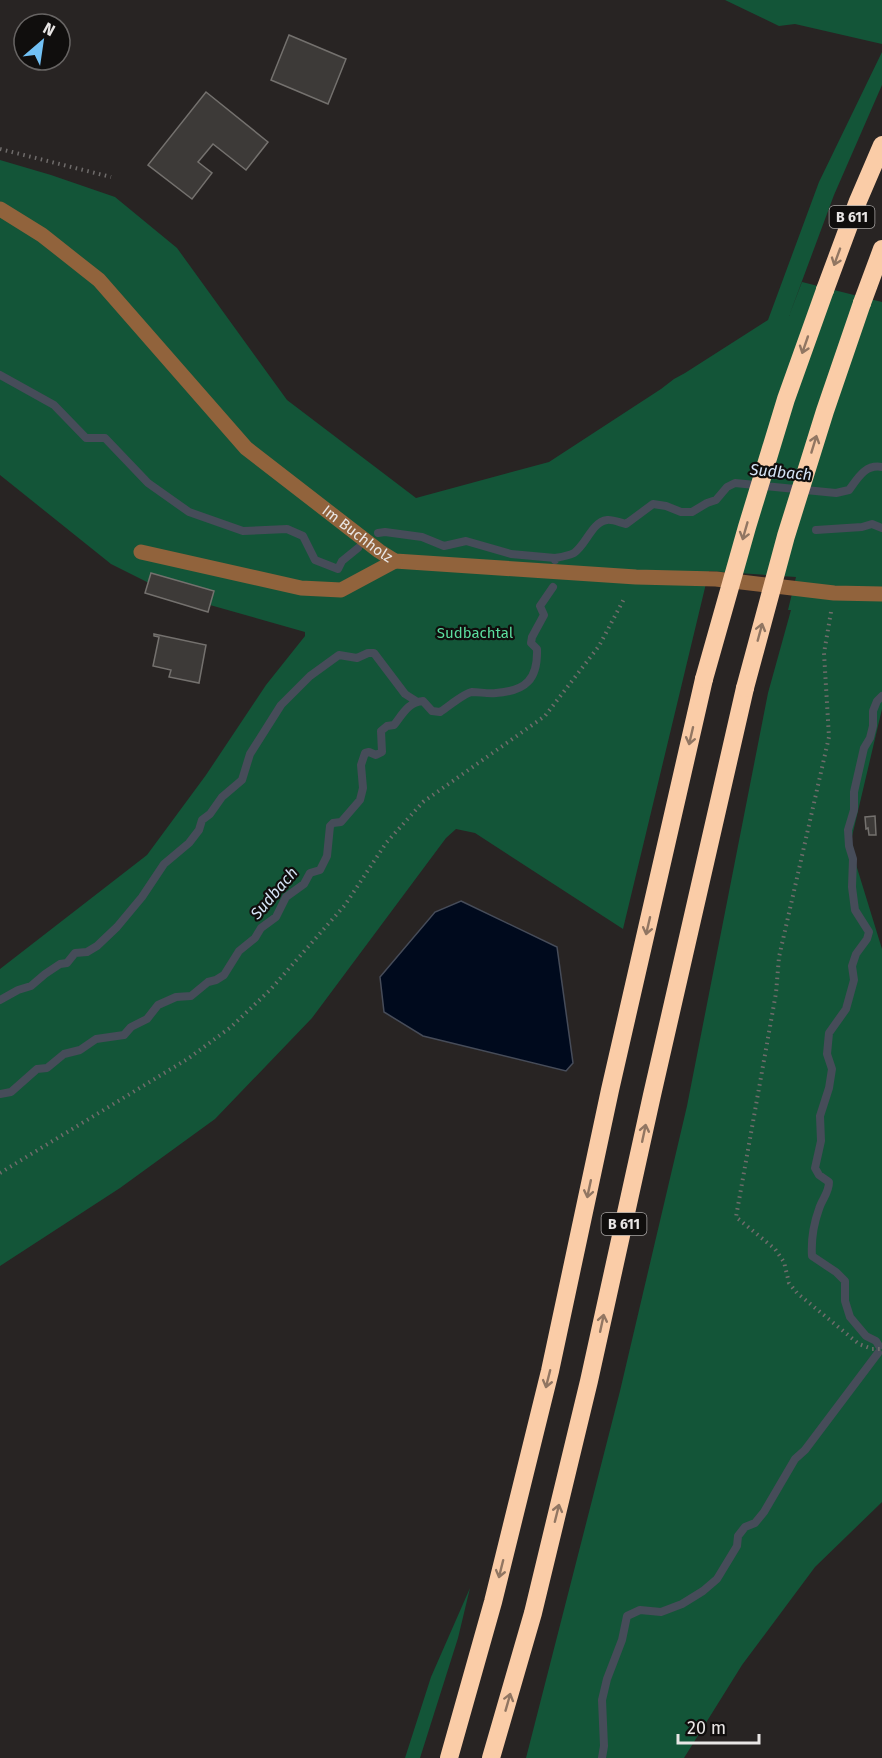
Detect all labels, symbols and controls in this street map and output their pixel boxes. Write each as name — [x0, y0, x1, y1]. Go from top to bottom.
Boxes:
north arrow — [12, 12, 72, 72]
text: N — [40, 18, 58, 40]
road number: B 611 — [830, 206, 874, 228]
one-way arrow — [830, 248, 841, 266]
one-way arrow — [799, 335, 810, 354]
one-way arrow — [810, 435, 821, 454]
water label: Sudbach — [748, 460, 813, 484]
street label: Im Buchholz — [319, 501, 396, 567]
one-way arrow — [739, 521, 751, 540]
one-way arrow — [755, 622, 766, 641]
park label: Sudbachtal — [437, 624, 514, 642]
one-way arrow — [685, 726, 697, 745]
water label: Sudbach — [246, 863, 302, 924]
one-way arrow — [641, 916, 653, 935]
one-way arrow — [638, 1124, 650, 1143]
one-way arrow — [583, 1178, 594, 1198]
road number: B 611 — [602, 1213, 646, 1235]
one-way arrow — [597, 1314, 608, 1334]
one-way arrow — [541, 1369, 553, 1388]
one-way arrow — [552, 1504, 564, 1523]
one-way arrow — [495, 1559, 507, 1578]
one-way arrow — [502, 1693, 514, 1712]
scale bar — [678, 1707, 759, 1745]
text: 20 m — [687, 1717, 726, 1739]

